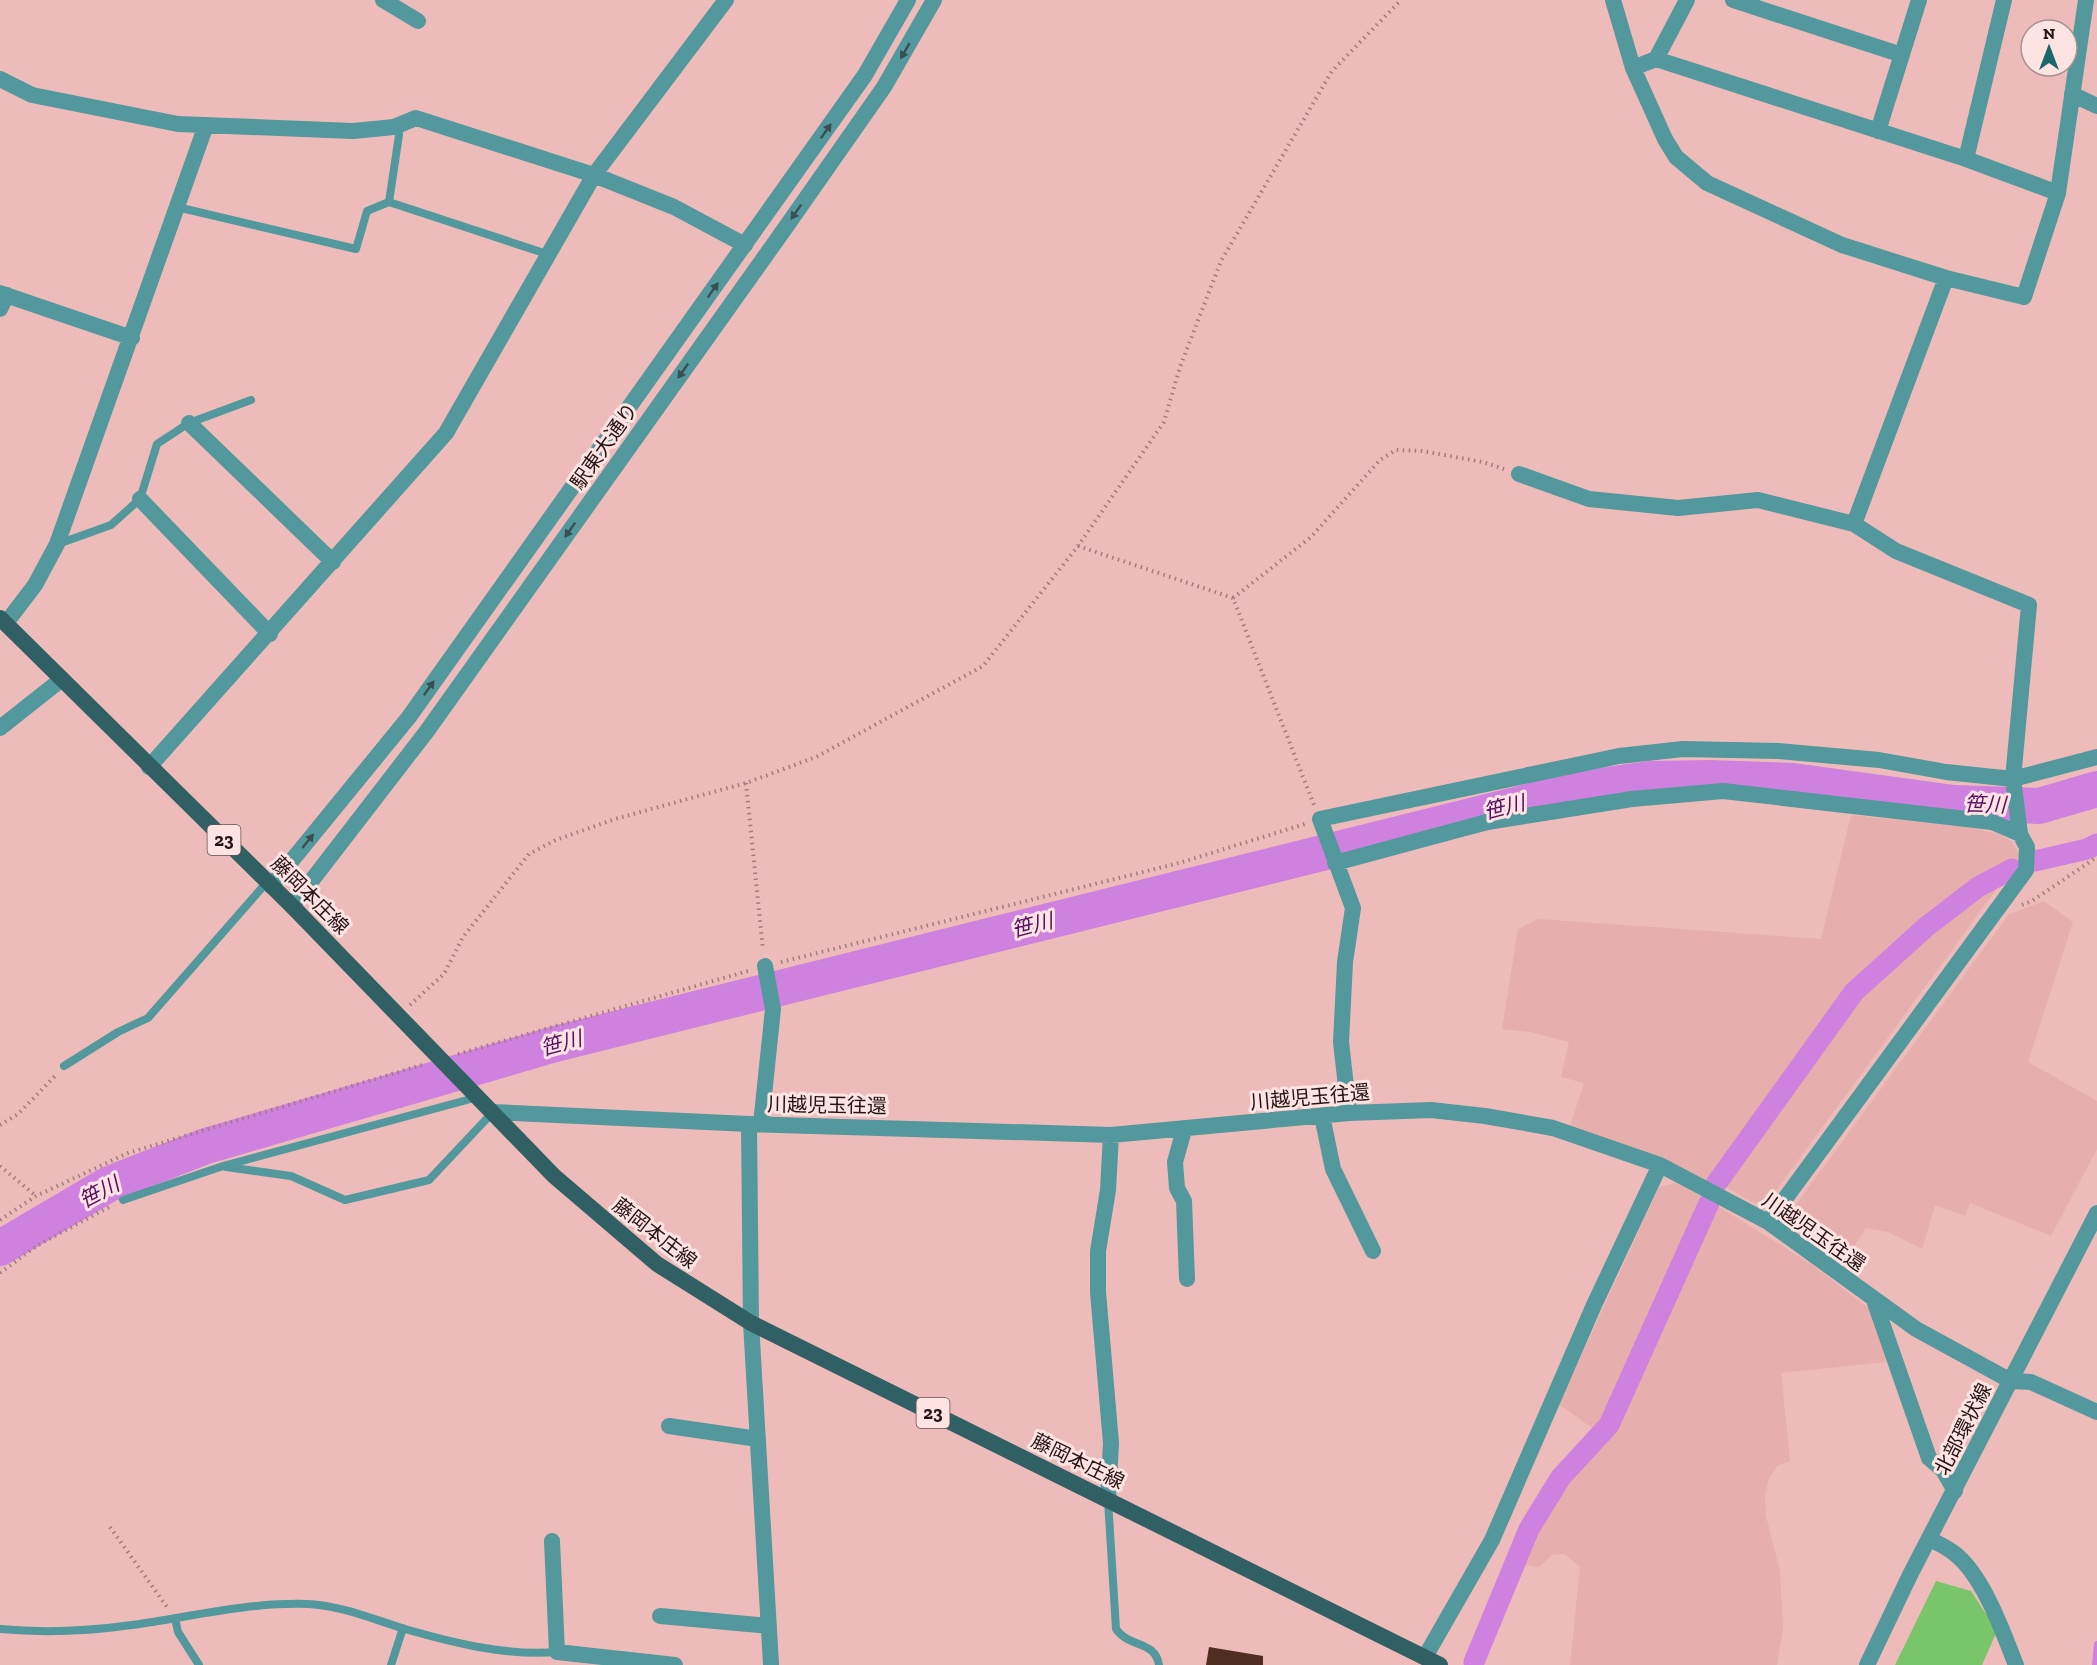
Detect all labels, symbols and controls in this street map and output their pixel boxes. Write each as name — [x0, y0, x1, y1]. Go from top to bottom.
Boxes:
north arrow — [2019, 18, 2079, 78]
text: N — [2043, 24, 2055, 43]
one-way arrow — [900, 43, 910, 60]
one-way arrow — [820, 123, 832, 139]
one-way arrow — [790, 204, 802, 220]
one-way arrow — [707, 282, 719, 298]
one-way arrow — [678, 364, 690, 379]
street label: 駅東大通り — [565, 398, 643, 494]
one-way arrow — [564, 522, 576, 538]
one-way arrow — [423, 681, 435, 696]
water label: 笹川 — [1481, 789, 1529, 824]
water label: 笹川 — [1964, 791, 2008, 817]
road number: 23 — [208, 825, 240, 855]
one-way arrow — [301, 833, 313, 848]
street label: 藤岡本庄線 — [266, 851, 354, 939]
water label: 笹川 — [1009, 907, 1057, 942]
water label: 笹川 — [537, 1025, 586, 1061]
street label: 川越児玉往還 — [1249, 1080, 1371, 1114]
street label: 川越児玉往還 — [767, 1092, 887, 1118]
water label: 笹川 — [75, 1170, 125, 1213]
street label: 川越児玉往還 — [1758, 1188, 1870, 1276]
street label: 藤岡本庄線 — [608, 1193, 702, 1273]
street label: 北部環状線 — [1930, 1379, 1996, 1479]
road number: 23 — [916, 1398, 950, 1428]
street label: 藤岡本庄線 — [1028, 1428, 1128, 1494]

